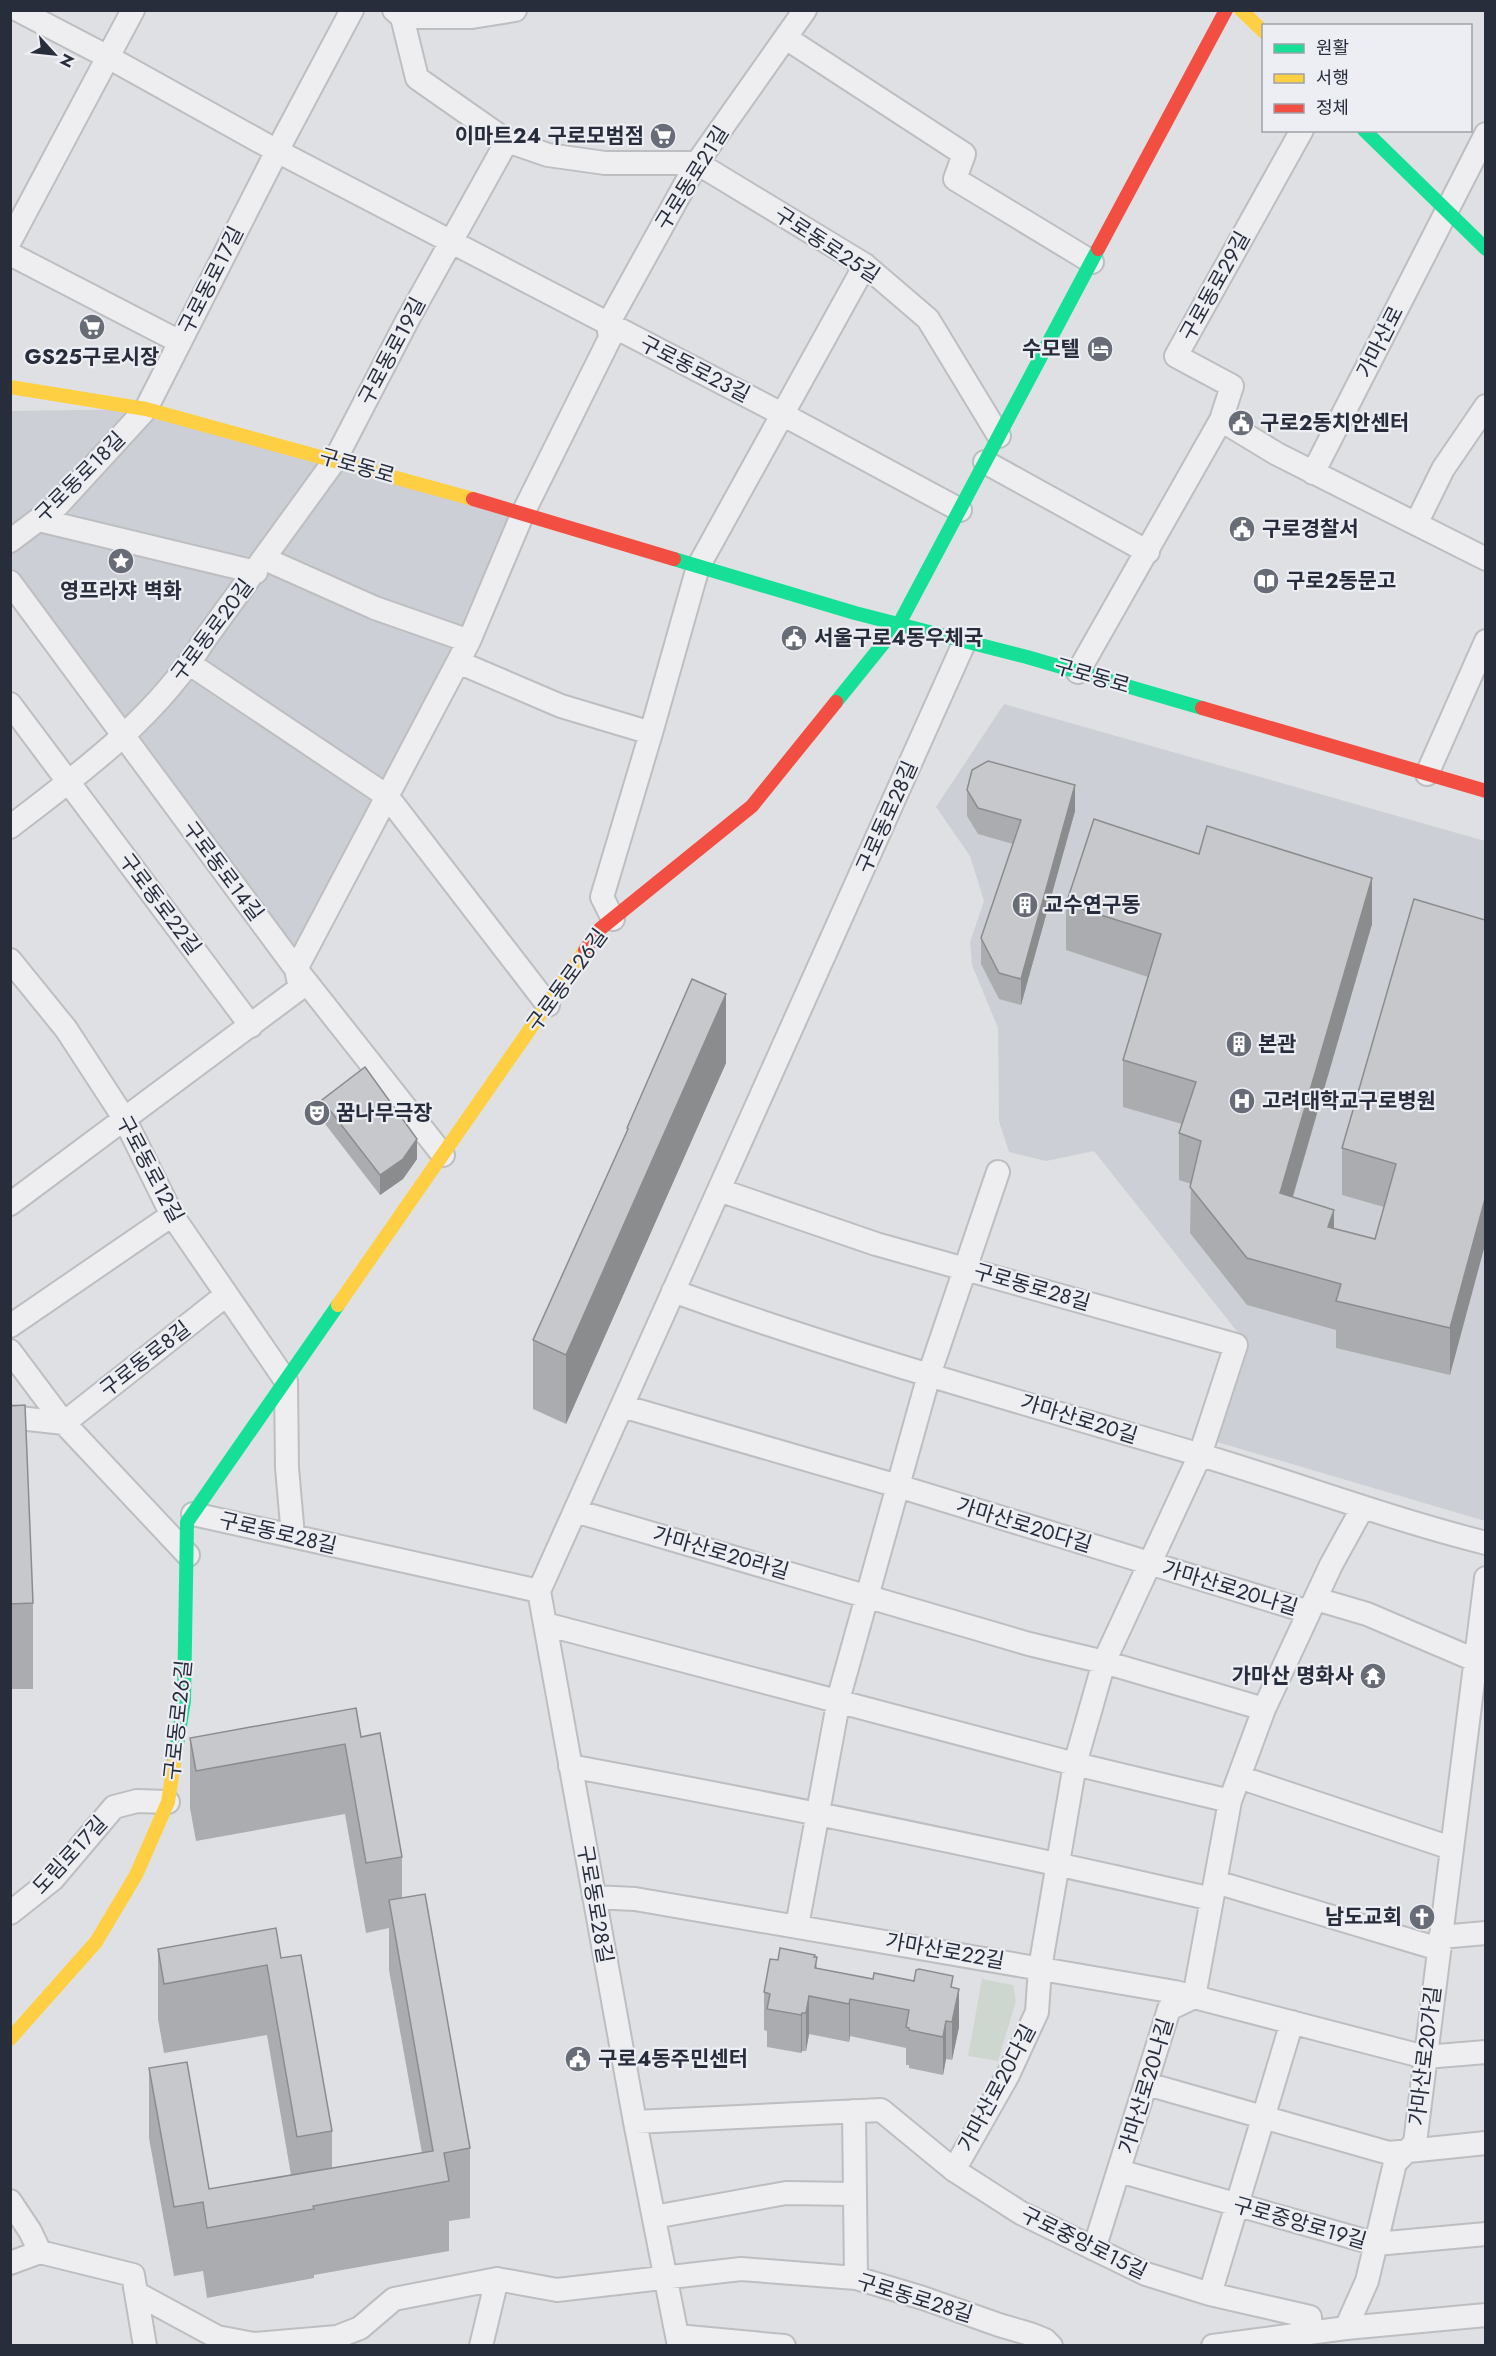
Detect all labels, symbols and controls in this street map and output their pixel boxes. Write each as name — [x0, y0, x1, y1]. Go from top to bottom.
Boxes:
north arrow — [24, 24, 84, 84]
legend — [1262, 24, 1472, 132]
text: 원활 — [1316, 35, 1349, 61]
text: N — [54, 50, 80, 71]
text: 서행 — [1316, 65, 1349, 91]
text: 정체 — [1316, 95, 1349, 121]
street label: 구로동로21길 — [648, 120, 736, 236]
place label: 이마트24 구로모범점 — [455, 121, 644, 151]
supermarket icon: 이마트24 구로모범점 — [648, 121, 678, 151]
street label: 구로동로25길 — [768, 200, 886, 290]
street label: 구로동로17길 — [171, 221, 251, 339]
street label: 구로동로29길 — [1173, 226, 1257, 346]
street label: 구로동로19길 — [351, 292, 433, 410]
street label: 가마산로 — [1349, 301, 1411, 383]
supermarket icon: GS25구로시장 — [77, 312, 107, 342]
street label: 구로동로23길 — [635, 328, 755, 410]
place label: 수모텔 — [1022, 334, 1080, 364]
hotel icon: 수모텔 — [1085, 334, 1115, 364]
place label: GS25구로시장 — [25, 342, 159, 372]
public building icon: 구로2동치안센터 — [1226, 408, 1256, 438]
place label: 구로2동치안센터 — [1260, 408, 1409, 438]
street label: 구로동로18길 — [28, 425, 132, 529]
street label: 구로동로 — [316, 441, 398, 491]
public building icon: 구로경찰서 — [1227, 514, 1257, 544]
place label: 구로경찰서 — [1262, 514, 1359, 544]
place icon: 영프라쟈 벽화 — [106, 546, 136, 576]
library icon: 구로2동문고 — [1251, 566, 1281, 596]
place label: 구로2동문고 — [1286, 566, 1396, 596]
street label: 구로동로20길 — [164, 573, 260, 687]
place label: 영프라쟈 벽화 — [60, 576, 182, 606]
public building icon: 서울구로4동우체국 — [779, 623, 809, 653]
place label: 서울구로4동우체국 — [814, 623, 983, 653]
street label: 구로동로 — [1051, 651, 1133, 701]
street label: 구로동로28길 — [849, 756, 925, 878]
street label: 구로동로14길 — [175, 815, 271, 927]
street label: 구로동로22길 — [112, 847, 208, 961]
building icon: 교수연구동 — [1010, 890, 1040, 920]
place label: 교수연구동 — [1044, 890, 1141, 920]
street label: 구로동로26길 — [519, 922, 615, 1038]
building icon: 본관 — [1224, 1029, 1254, 1059]
place label: 본관 — [1258, 1029, 1297, 1059]
hospital icon: 고려대학교구로병원 — [1227, 1086, 1257, 1116]
place label: 고려대학교구로병원 — [1262, 1086, 1436, 1116]
theatre icon: 꿈나무극장 — [302, 1098, 332, 1128]
place label: 꿈나무극장 — [336, 1098, 433, 1128]
street label: 구로동로12길 — [109, 1110, 191, 1228]
street label: 구로동로28길 — [970, 1256, 1094, 1318]
street label: 구로동로8길 — [93, 1314, 197, 1404]
street label: 가마산로20길 — [1017, 1387, 1141, 1451]
street label: 가마산로20다길 — [952, 1490, 1096, 1560]
street label: 구로동로28길 — [216, 1505, 340, 1561]
street label: 가마산로20라길 — [649, 1519, 793, 1587]
street label: 가마산로20나길 — [1158, 1553, 1302, 1623]
street label: 구로동로26길 — [157, 1658, 199, 1782]
place label: 가마산 명화사 — [1232, 1661, 1354, 1691]
temple icon: 가마산 명화사 — [1358, 1661, 1388, 1691]
street label: 도림로17길 — [26, 1809, 114, 1901]
street label: 구로동로28길 — [570, 1842, 620, 1966]
place label: 남도교회 — [1325, 1902, 1402, 1932]
church icon: 남도교회 — [1407, 1902, 1437, 1932]
street label: 가마산로22길 — [883, 1926, 1007, 1976]
street label: 가마산로20가길 — [1402, 1984, 1448, 2128]
street label: 가마산로20나길 — [1111, 2014, 1181, 2158]
street label: 가마산로20다길 — [951, 2019, 1043, 2157]
public building icon: 구로4동주민센터 — [563, 2044, 593, 2074]
place label: 구로4동주민센터 — [598, 2044, 748, 2074]
street label: 구로중앙로19길 — [1230, 2190, 1370, 2256]
street label: 구로중앙로15길 — [1016, 2199, 1152, 2287]
street label: 구로동로28길 — [853, 2266, 977, 2330]

